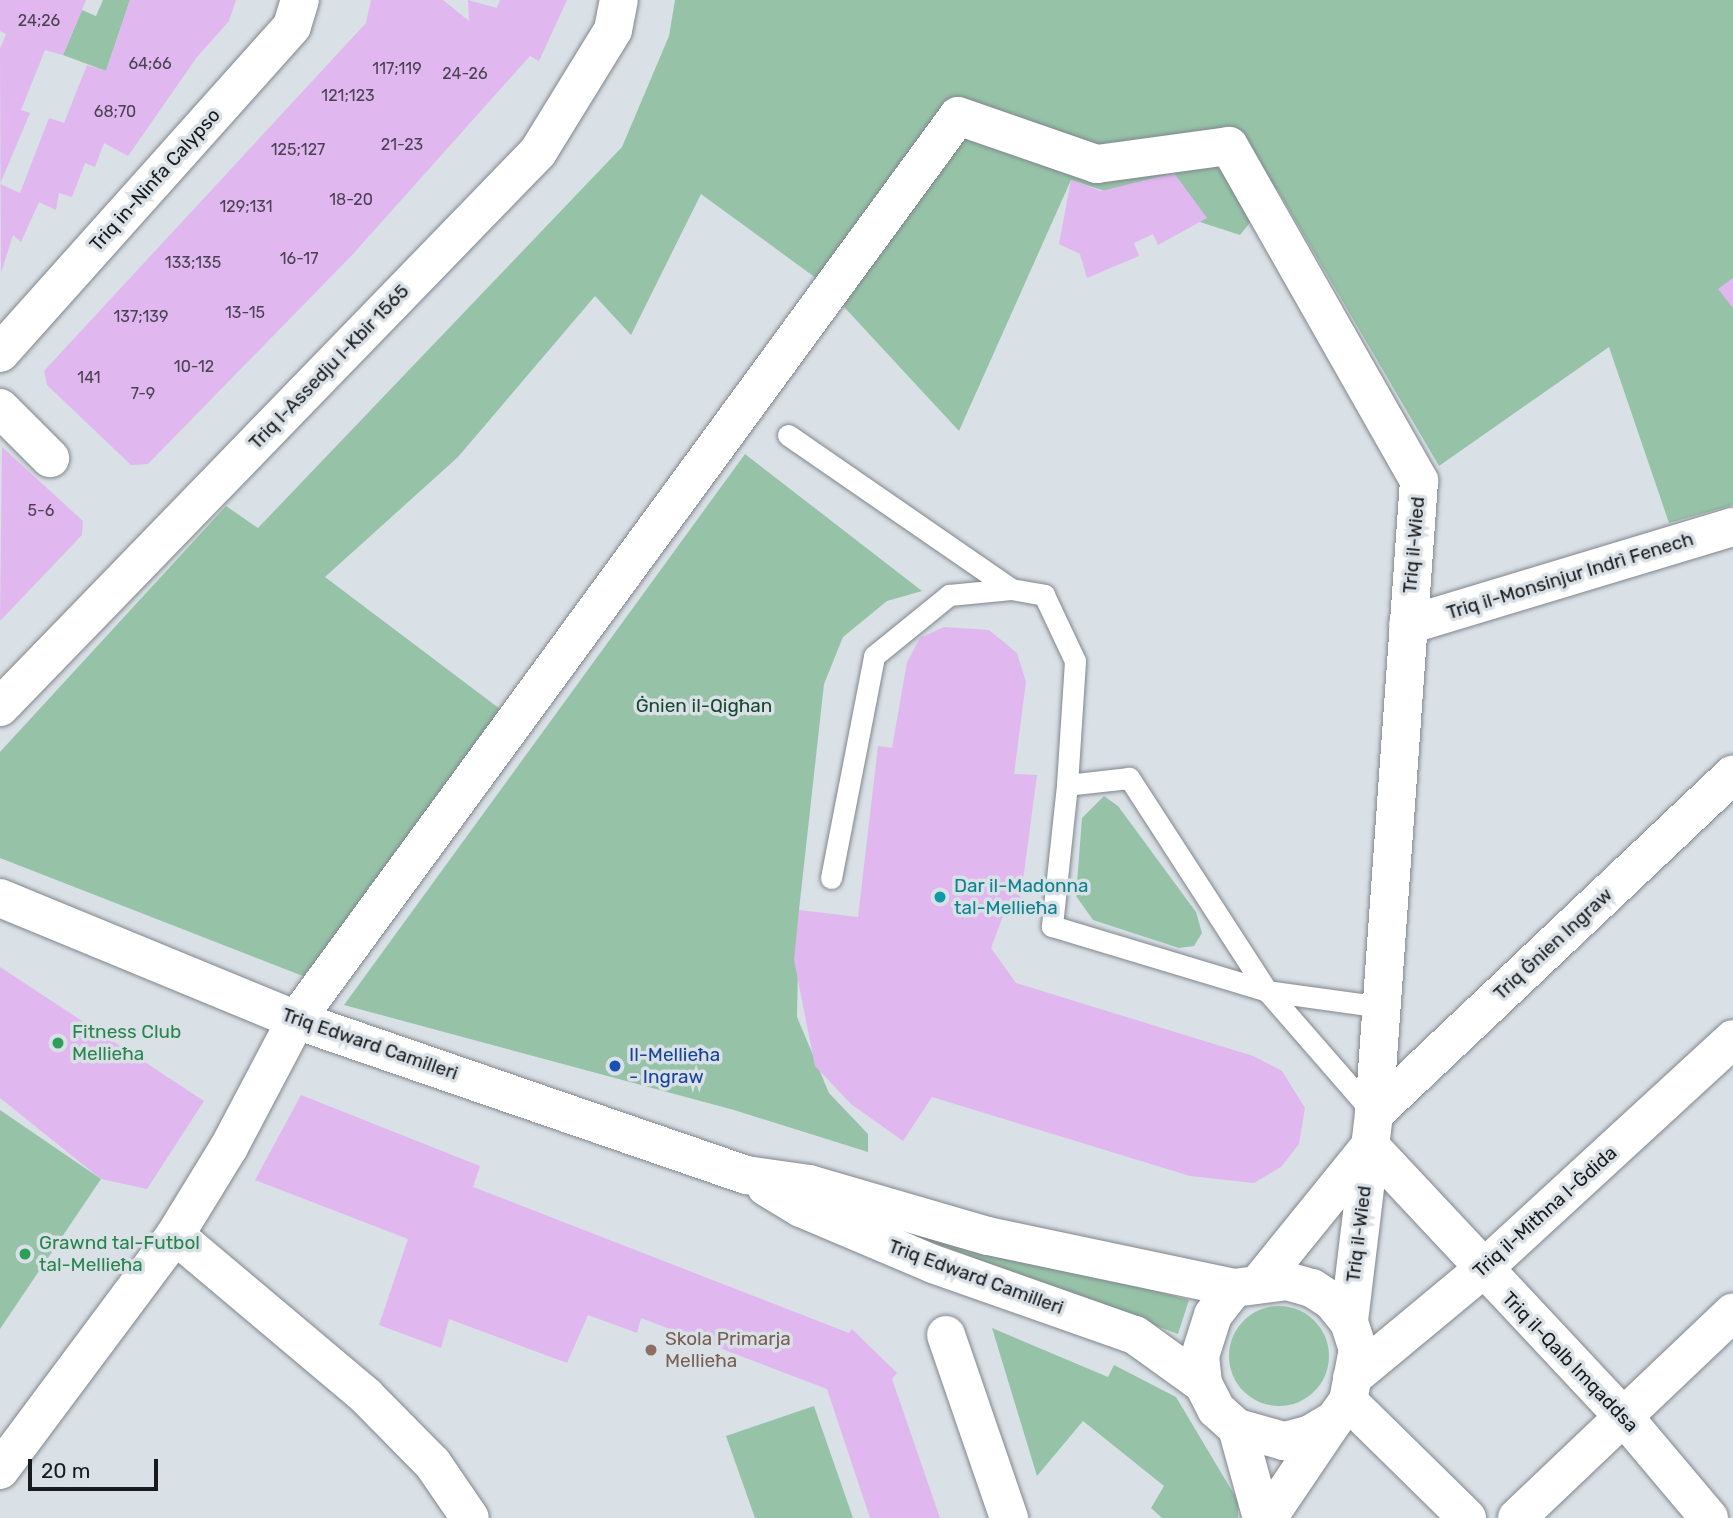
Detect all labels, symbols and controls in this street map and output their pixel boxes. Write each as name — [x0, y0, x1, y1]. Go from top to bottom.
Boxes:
house number: 24;26 — [18, 11, 60, 31]
house number: 64;66 — [128, 54, 172, 74]
house number: 117;119 — [372, 59, 422, 79]
house number: 24-26 — [442, 64, 488, 84]
house number: 121;123 — [321, 86, 375, 106]
house number: 68;70 — [94, 102, 136, 122]
street label: Triq in-Ninfa Calypso — [85, 104, 225, 256]
house number: 21-23 — [381, 135, 423, 155]
house number: 125;127 — [271, 140, 325, 160]
house number: 18-20 — [329, 190, 373, 210]
house number: 129;131 — [219, 197, 273, 217]
house number: 16-17 — [280, 249, 318, 269]
house number: 133;135 — [165, 253, 221, 273]
street label: Triq l-Assedju l-Kbir 1565 — [244, 280, 414, 454]
house number: 13-15 — [225, 303, 265, 323]
house number: 137;139 — [114, 307, 168, 327]
house number: 10-12 — [174, 357, 214, 377]
house number: 141 — [77, 368, 101, 388]
house number: 7-9 — [131, 384, 155, 404]
street label: Triq il-Wied — [1398, 496, 1430, 594]
house number: 5-6 — [28, 501, 54, 521]
street label: Triq il-Monsinjur Indrì Fenech — [1444, 528, 1696, 624]
park label: Ġnien il-Qigħan — [636, 695, 772, 717]
place label: Dar il-Madonna tal-Mellieħa — [954, 875, 1089, 919]
street label: Triq Ġnien Ingraw — [1489, 883, 1617, 1005]
marker: Dar il-Madonna tal-Mellieħa — [932, 889, 948, 905]
street label: Triq Edward Camilleri — [279, 1003, 461, 1085]
place label: Fitness Club Mellieħa — [72, 1021, 181, 1065]
marker: Fitness Club Mellieħa — [50, 1035, 66, 1051]
place label: Il-Mellieħa - Ingraw — [629, 1044, 720, 1088]
marker: Il-Mellieħa - Ingraw — [607, 1058, 623, 1074]
street label: Triq il-Mitħna l-Ġdida — [1469, 1142, 1621, 1282]
street label: Triq il-Wied — [1342, 1184, 1376, 1284]
place label: Grawnd tal-Futbol tal-Mellieħa — [39, 1232, 200, 1276]
street label: Triq Edward Camilleri — [885, 1235, 1067, 1319]
marker: Grawnd tal-Futbol tal-Mellieħa — [17, 1246, 33, 1262]
street label: Triq il-Qalb Imqaddsa — [1497, 1287, 1643, 1437]
place label: Skola Primarja Mellieħa — [665, 1328, 791, 1372]
marker: Skola Primarja Mellieħa — [643, 1342, 659, 1358]
scale bar — [32, 1444, 161, 1488]
text: 20 m — [41, 1458, 90, 1483]

